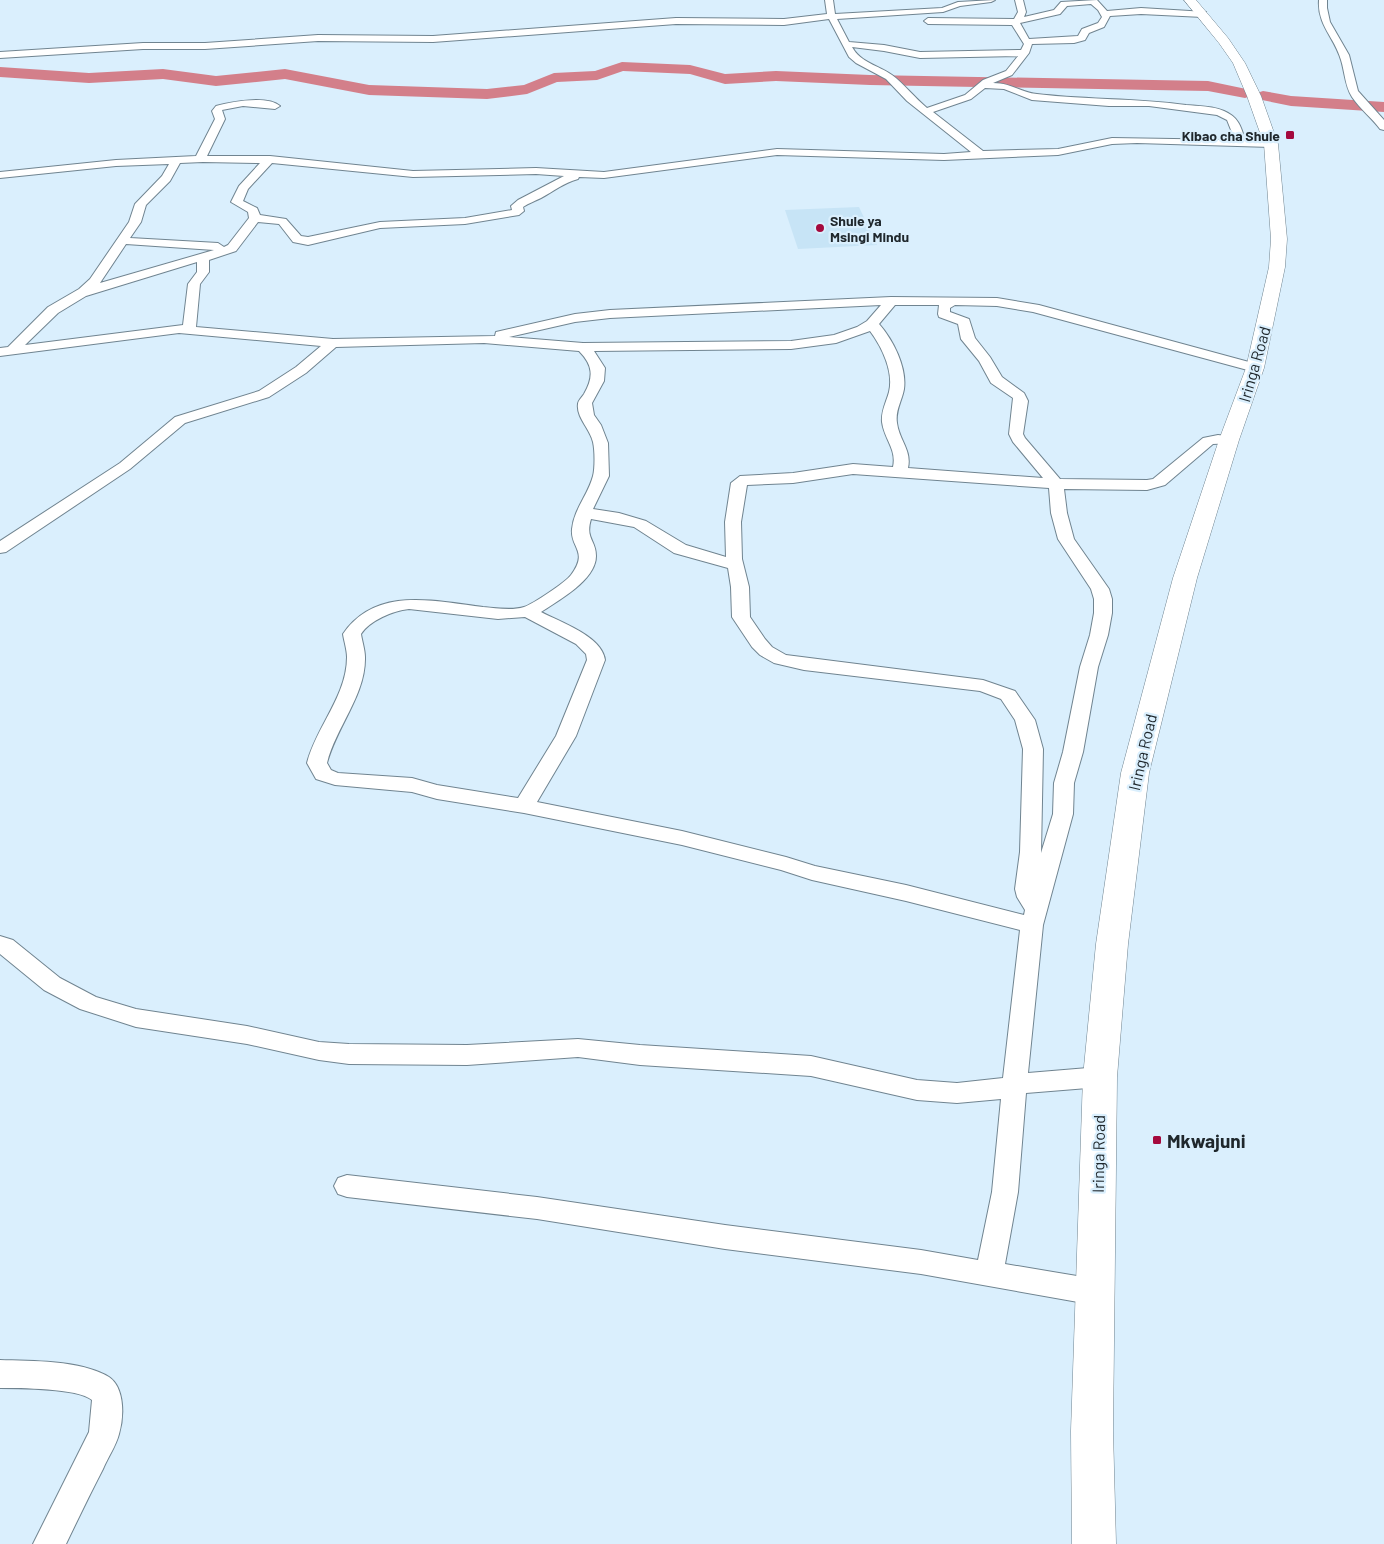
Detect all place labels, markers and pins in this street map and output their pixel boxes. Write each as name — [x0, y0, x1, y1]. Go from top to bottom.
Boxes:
place label: Kibao cha Shule — [1182, 127, 1280, 144]
marker: Kibao cha Shule — [1284, 129, 1296, 141]
place label: Shule ya Msingi Mindu — [830, 212, 909, 245]
marker: Shule ya Msingi Mindu — [814, 222, 826, 234]
place label: Mkwajuni — [1167, 1129, 1246, 1152]
marker: Mkwajuni — [1151, 1134, 1163, 1146]

